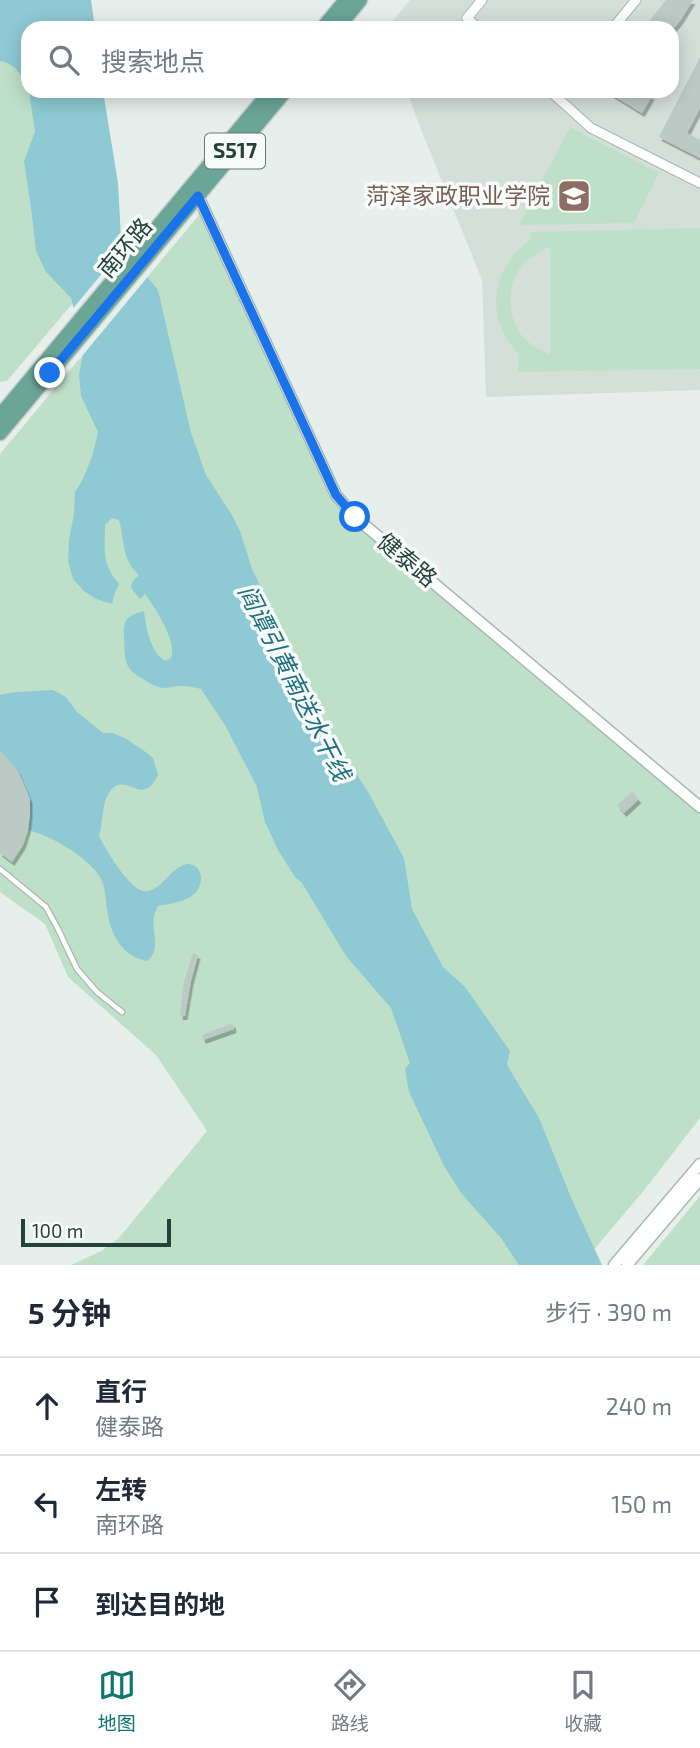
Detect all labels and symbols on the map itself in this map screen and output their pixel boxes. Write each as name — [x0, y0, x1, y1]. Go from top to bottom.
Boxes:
road number: S517 — [205, 134, 265, 168]
school or university icon: 菏泽家政职业学院 — [555, 177, 593, 215]
place label: 菏泽家政职业学院 — [366, 181, 550, 209]
street label: 南环路 — [91, 212, 157, 283]
route end — [34, 357, 65, 388]
route start — [339, 501, 370, 532]
street label: 健泰路 — [372, 526, 443, 592]
water label: 阎谭引黄南送水干线 — [233, 580, 358, 787]
scale bar — [21, 1216, 172, 1248]

